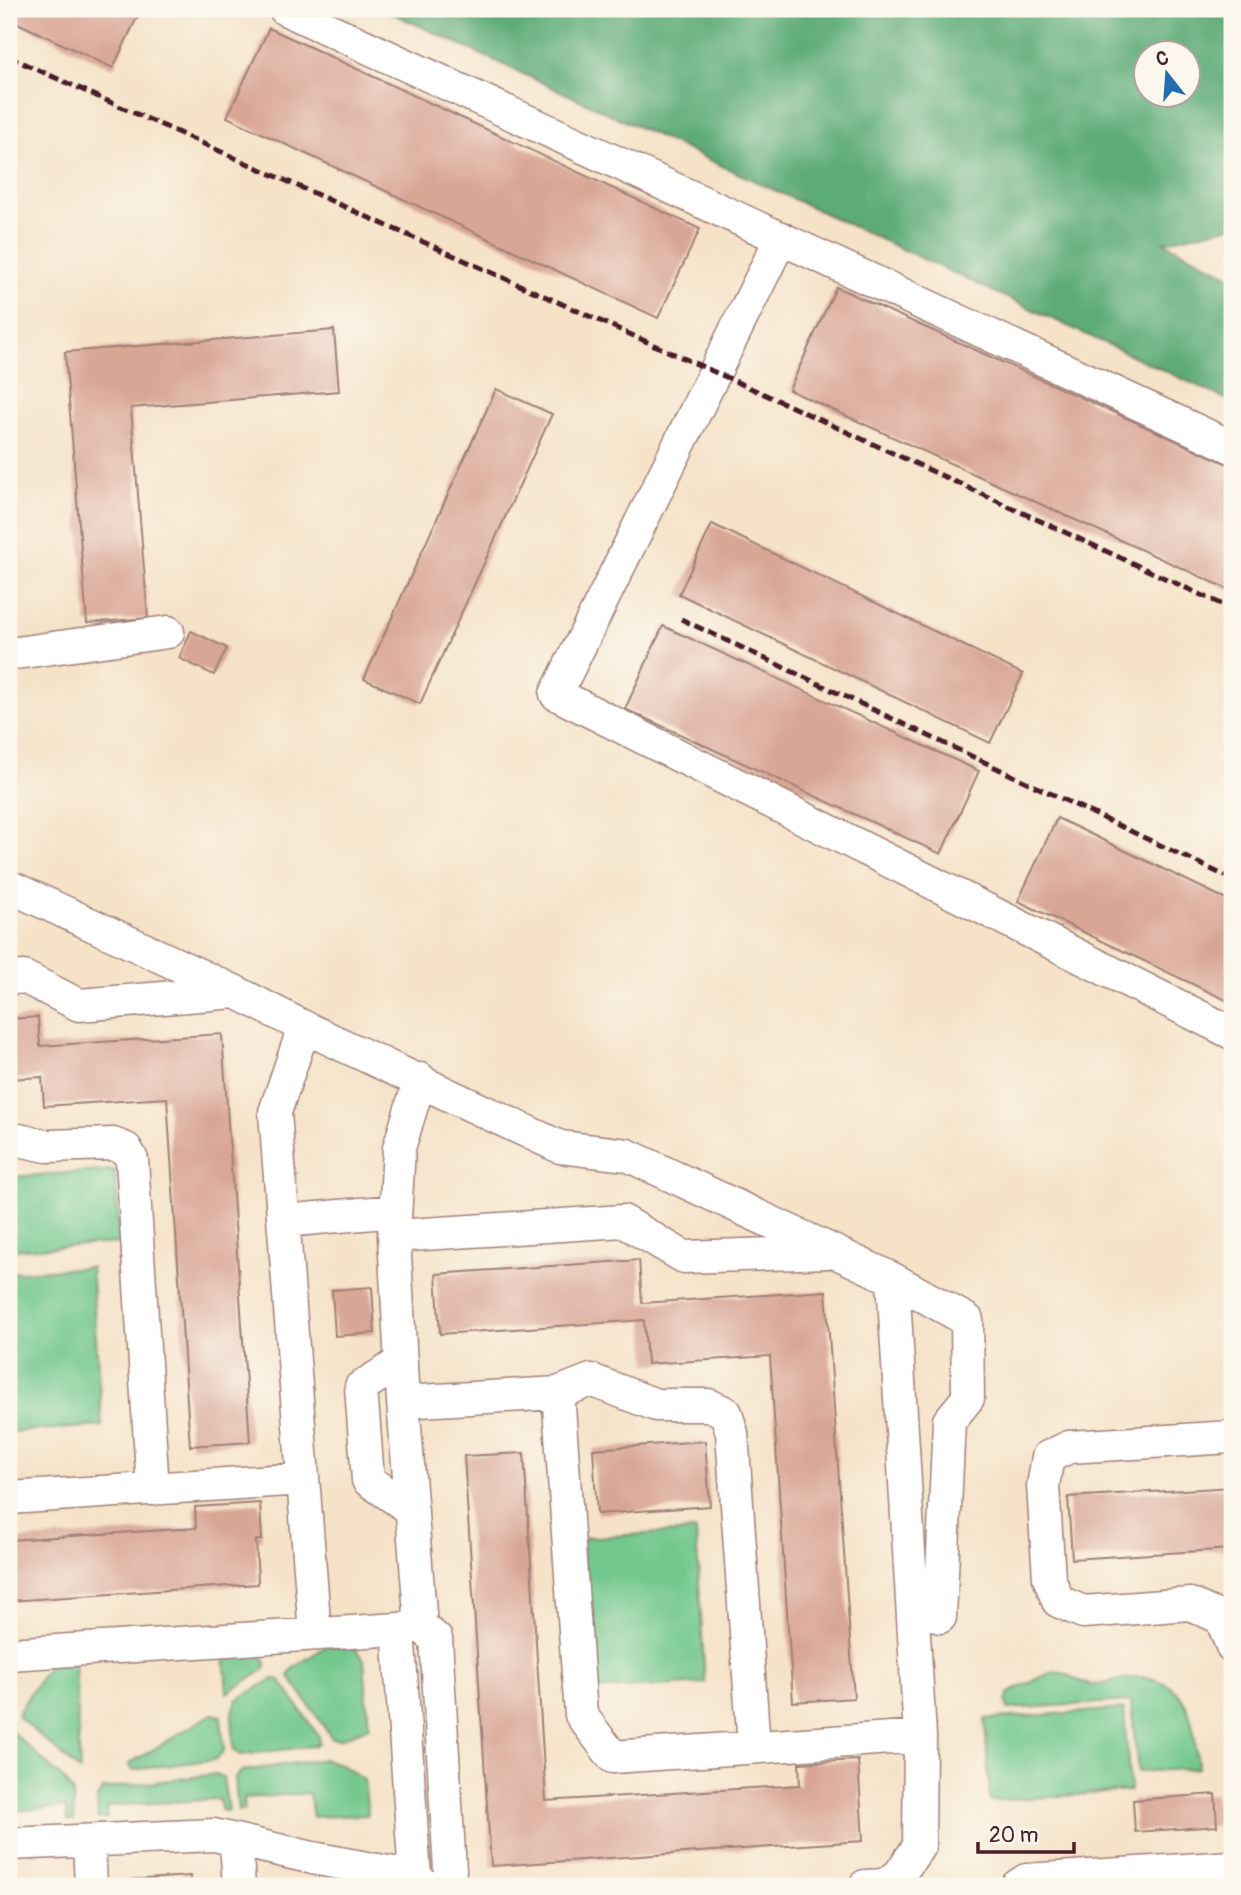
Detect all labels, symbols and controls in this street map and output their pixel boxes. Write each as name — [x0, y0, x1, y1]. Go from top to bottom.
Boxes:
north arrow — [1132, 38, 1202, 108]
text: С — [1153, 45, 1172, 72]
scale bar — [978, 1811, 1075, 1855]
text: 20 m — [989, 1822, 1038, 1849]

